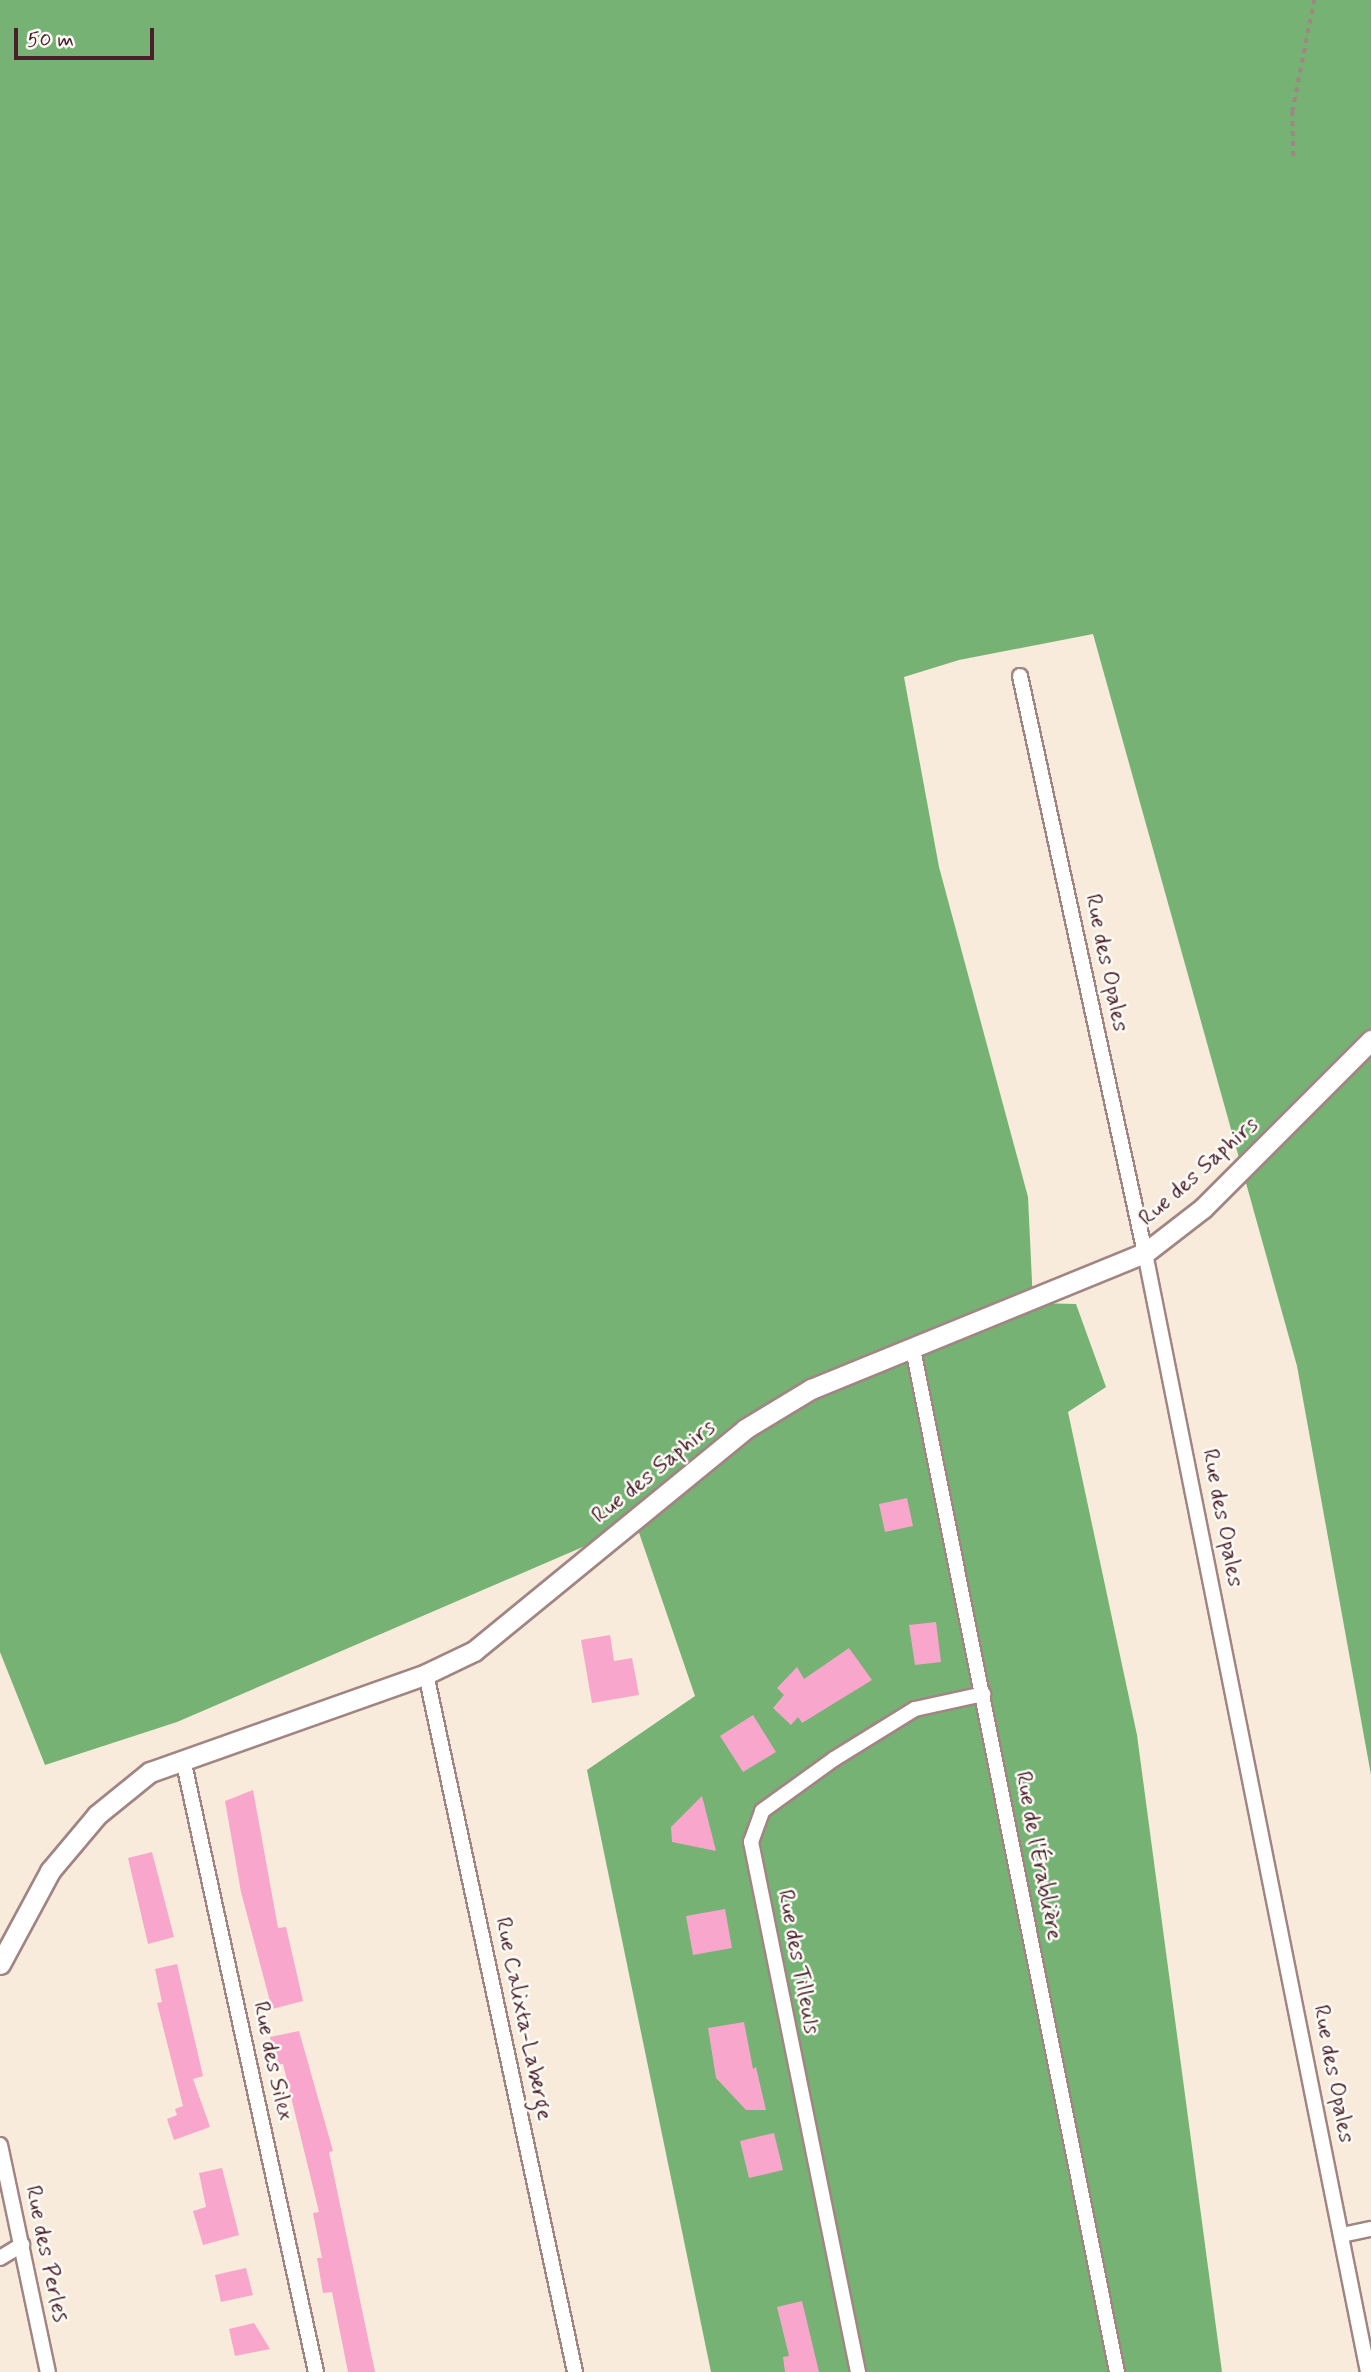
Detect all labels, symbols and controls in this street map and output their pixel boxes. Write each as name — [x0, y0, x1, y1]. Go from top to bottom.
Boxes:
scale bar — [18, 14, 158, 58]
text: 50 m — [27, 26, 74, 54]
street label: Rue des Opales — [1078, 893, 1134, 1033]
street label: Rue des Saphirs — [1134, 1112, 1264, 1232]
street label: Rue des Saphirs — [587, 1414, 721, 1530]
street label: Rue des Opales — [1195, 1448, 1249, 1588]
street label: Rue de l'Érablière — [1008, 1769, 1068, 1943]
street label: Rue des Tilleuls — [771, 1888, 825, 2036]
street label: Rue Calixta-Laberge — [488, 1916, 558, 2122]
street label: Rue des Silex — [246, 1999, 298, 2123]
street label: Rue des Opales — [1306, 2004, 1360, 2144]
street label: Rue des Perles — [18, 2184, 74, 2324]

